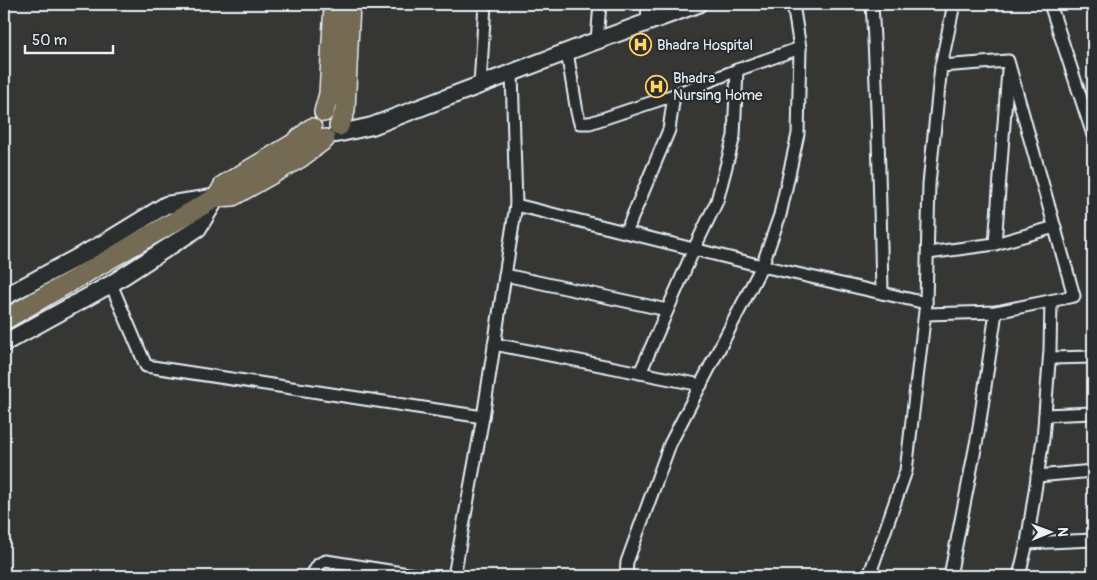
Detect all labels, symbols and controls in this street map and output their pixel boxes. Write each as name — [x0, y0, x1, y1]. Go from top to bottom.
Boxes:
scale bar — [25, 22, 112, 54]
text: 50 m — [32, 31, 67, 50]
hospital icon: Bhadra Hospital — [629, 33, 653, 57]
place label: Bhadra Hospital — [657, 36, 753, 55]
place label: Bhadra Nursing Home — [673, 69, 763, 105]
hospital icon: Bhadra Nursing Home — [645, 75, 669, 99]
north arrow — [1024, 508, 1074, 558]
text: N — [1054, 527, 1071, 537]

